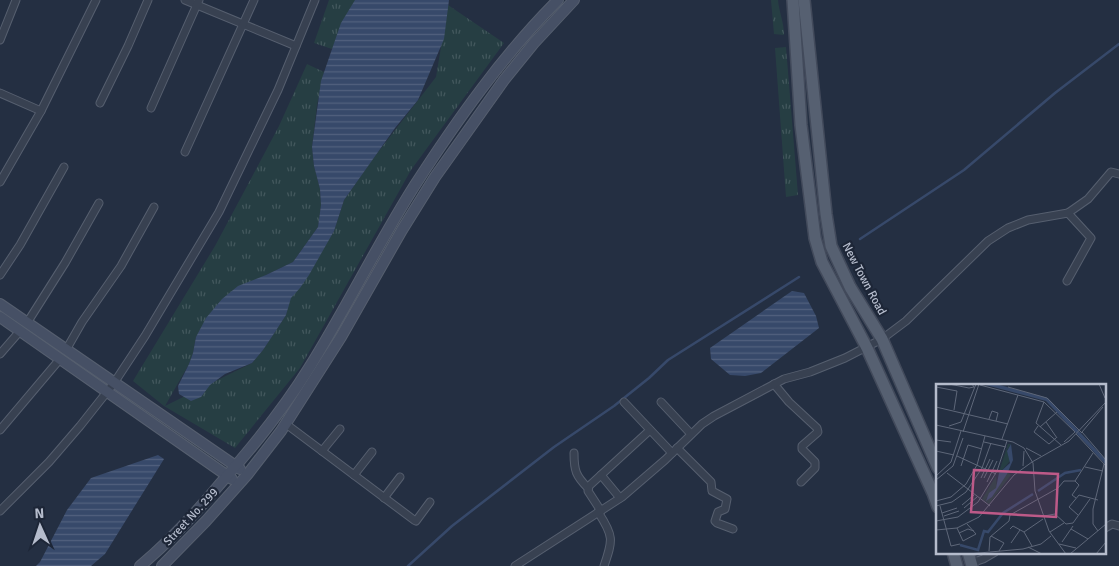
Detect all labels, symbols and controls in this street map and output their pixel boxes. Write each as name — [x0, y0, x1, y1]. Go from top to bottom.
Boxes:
street label: New Town Road — [839, 240, 889, 318]
inset map — [936, 384, 1106, 554]
street label: Street No. 299 — [160, 485, 222, 549]
north arrow — [15, 501, 65, 551]
text: N — [34, 505, 45, 522]

